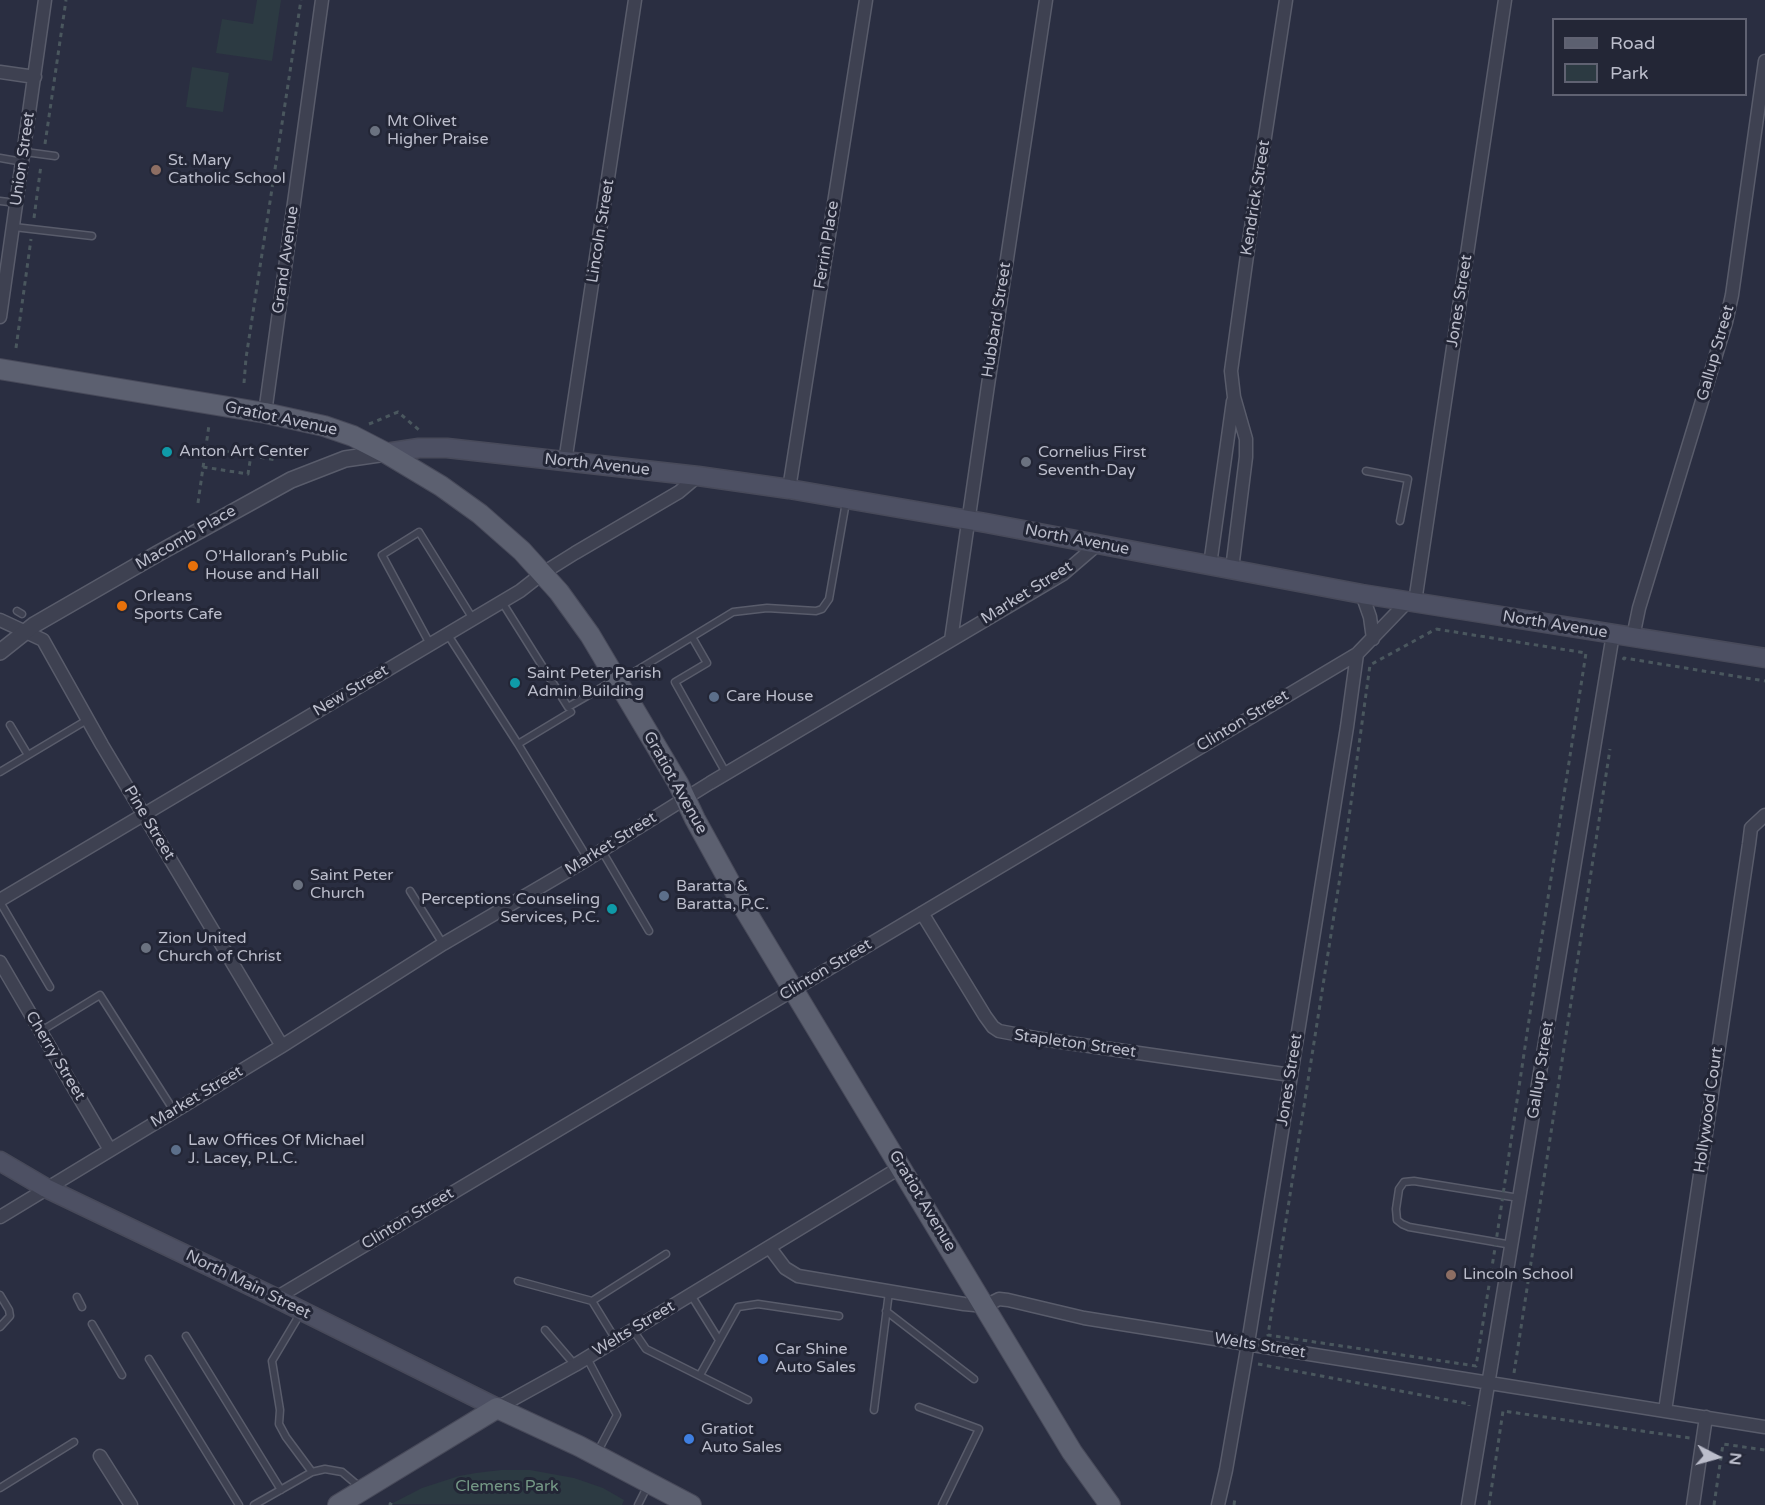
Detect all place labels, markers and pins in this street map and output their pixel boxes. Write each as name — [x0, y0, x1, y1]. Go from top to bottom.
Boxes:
place label: Mt Olivet Higher Praise — [387, 112, 489, 150]
marker: Mt Olivet Higher Praise — [368, 124, 382, 138]
place label: St. Mary Catholic School — [168, 151, 286, 189]
marker: St. Mary Catholic School — [149, 163, 163, 177]
place label: Anton Art Center — [179, 442, 309, 462]
place label: Cornelius First Seventh-Day — [1038, 443, 1146, 481]
marker: Anton Art Center — [160, 445, 174, 459]
marker: Cornelius First Seventh-Day — [1019, 455, 1033, 469]
place label: O’Halloran’s Public House and Hall — [205, 547, 348, 585]
marker: O’Halloran’s Public House and Hall — [186, 559, 200, 573]
place label: Orleans Sports Cafe — [134, 587, 222, 625]
marker: Orleans Sports Cafe — [115, 599, 129, 613]
place label: Saint Peter Parish Admin Building — [527, 664, 661, 702]
marker: Saint Peter Parish Admin Building — [508, 676, 522, 690]
place label: Care House — [726, 687, 813, 707]
marker: Care House — [707, 690, 721, 704]
place label: Saint Peter Church — [310, 866, 393, 904]
place label: Baratta & Baratta, P.C. — [676, 877, 769, 915]
marker: Saint Peter Church — [291, 878, 305, 892]
marker: Baratta & Baratta, P.C. — [657, 889, 671, 903]
place label: Perceptions Counseling Services, P.C. — [421, 890, 600, 928]
marker: Perceptions Counseling Services, P.C. — [605, 902, 619, 916]
place label: Zion United Church of Christ — [158, 929, 281, 967]
marker: Zion United Church of Christ — [139, 941, 153, 955]
place label: Law Offices Of Michael J. Lacey, P.L.C. — [188, 1131, 365, 1169]
marker: Law Offices Of Michael J. Lacey, P.L.C. — [169, 1143, 183, 1157]
place label: Lincoln School — [1463, 1265, 1574, 1285]
marker: Lincoln School — [1444, 1268, 1458, 1282]
place label: Car Shine Auto Sales — [775, 1340, 856, 1378]
marker: Car Shine Auto Sales — [756, 1352, 770, 1366]
place label: Gratiot Auto Sales — [701, 1420, 782, 1458]
marker: Gratiot Auto Sales — [682, 1432, 696, 1446]

